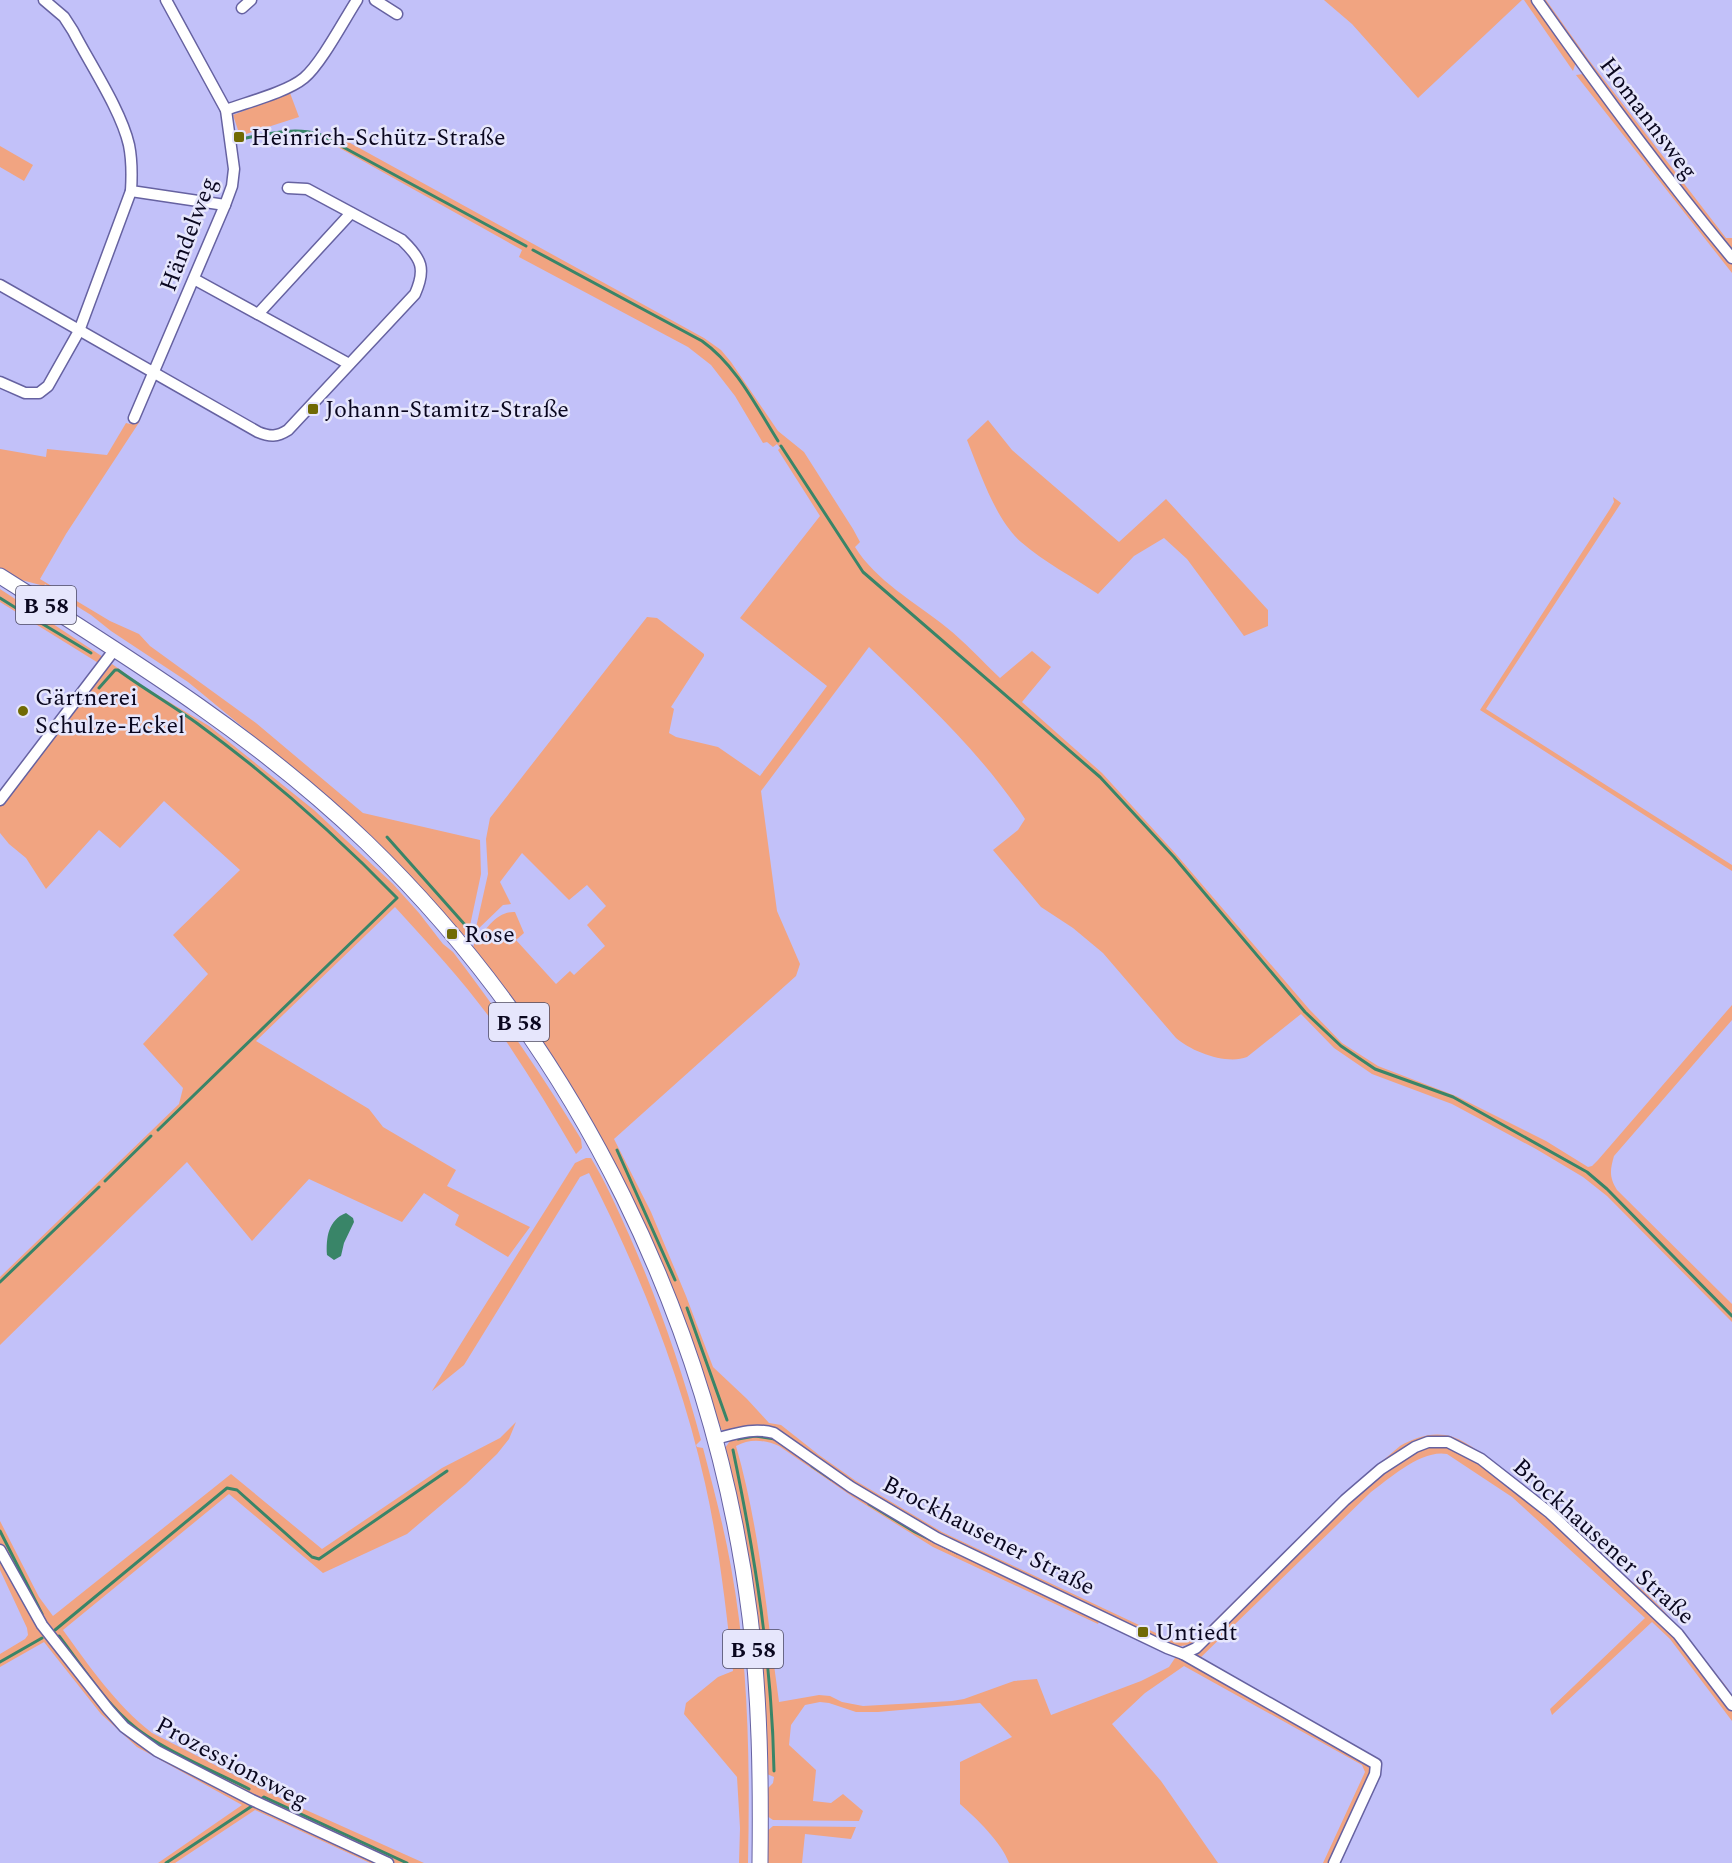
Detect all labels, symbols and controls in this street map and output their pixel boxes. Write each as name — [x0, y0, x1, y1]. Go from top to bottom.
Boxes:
street label: Homannsweg — [1590, 50, 1706, 188]
place label: Heinrich-Schütz-Straße — [251, 120, 506, 156]
marker: Heinrich-Schütz-Straße — [232, 130, 246, 144]
street label: Händelweg — [151, 172, 227, 297]
place label: Johann-Stamitz-Straße — [325, 392, 569, 428]
marker: Johann-Stamitz-Straße — [306, 402, 320, 416]
road number: B 58 — [16, 586, 76, 624]
place label: Gärtnerei Schulze-Eckel — [35, 680, 185, 744]
marker: Gärtnerei Schulze-Eckel — [16, 704, 30, 718]
place label: Rose — [464, 917, 515, 953]
marker: Rose — [445, 927, 459, 941]
road number: B 58 — [489, 1003, 549, 1041]
street label: Brockhausener Straße — [1504, 1450, 1703, 1634]
street label: Brockhausener Straße — [876, 1467, 1101, 1605]
place label: Untiedt — [1155, 1615, 1237, 1651]
marker: Untiedt — [1136, 1625, 1150, 1639]
road number: B 58 — [723, 1630, 783, 1668]
street label: Prozessionsweg — [149, 1707, 314, 1818]

